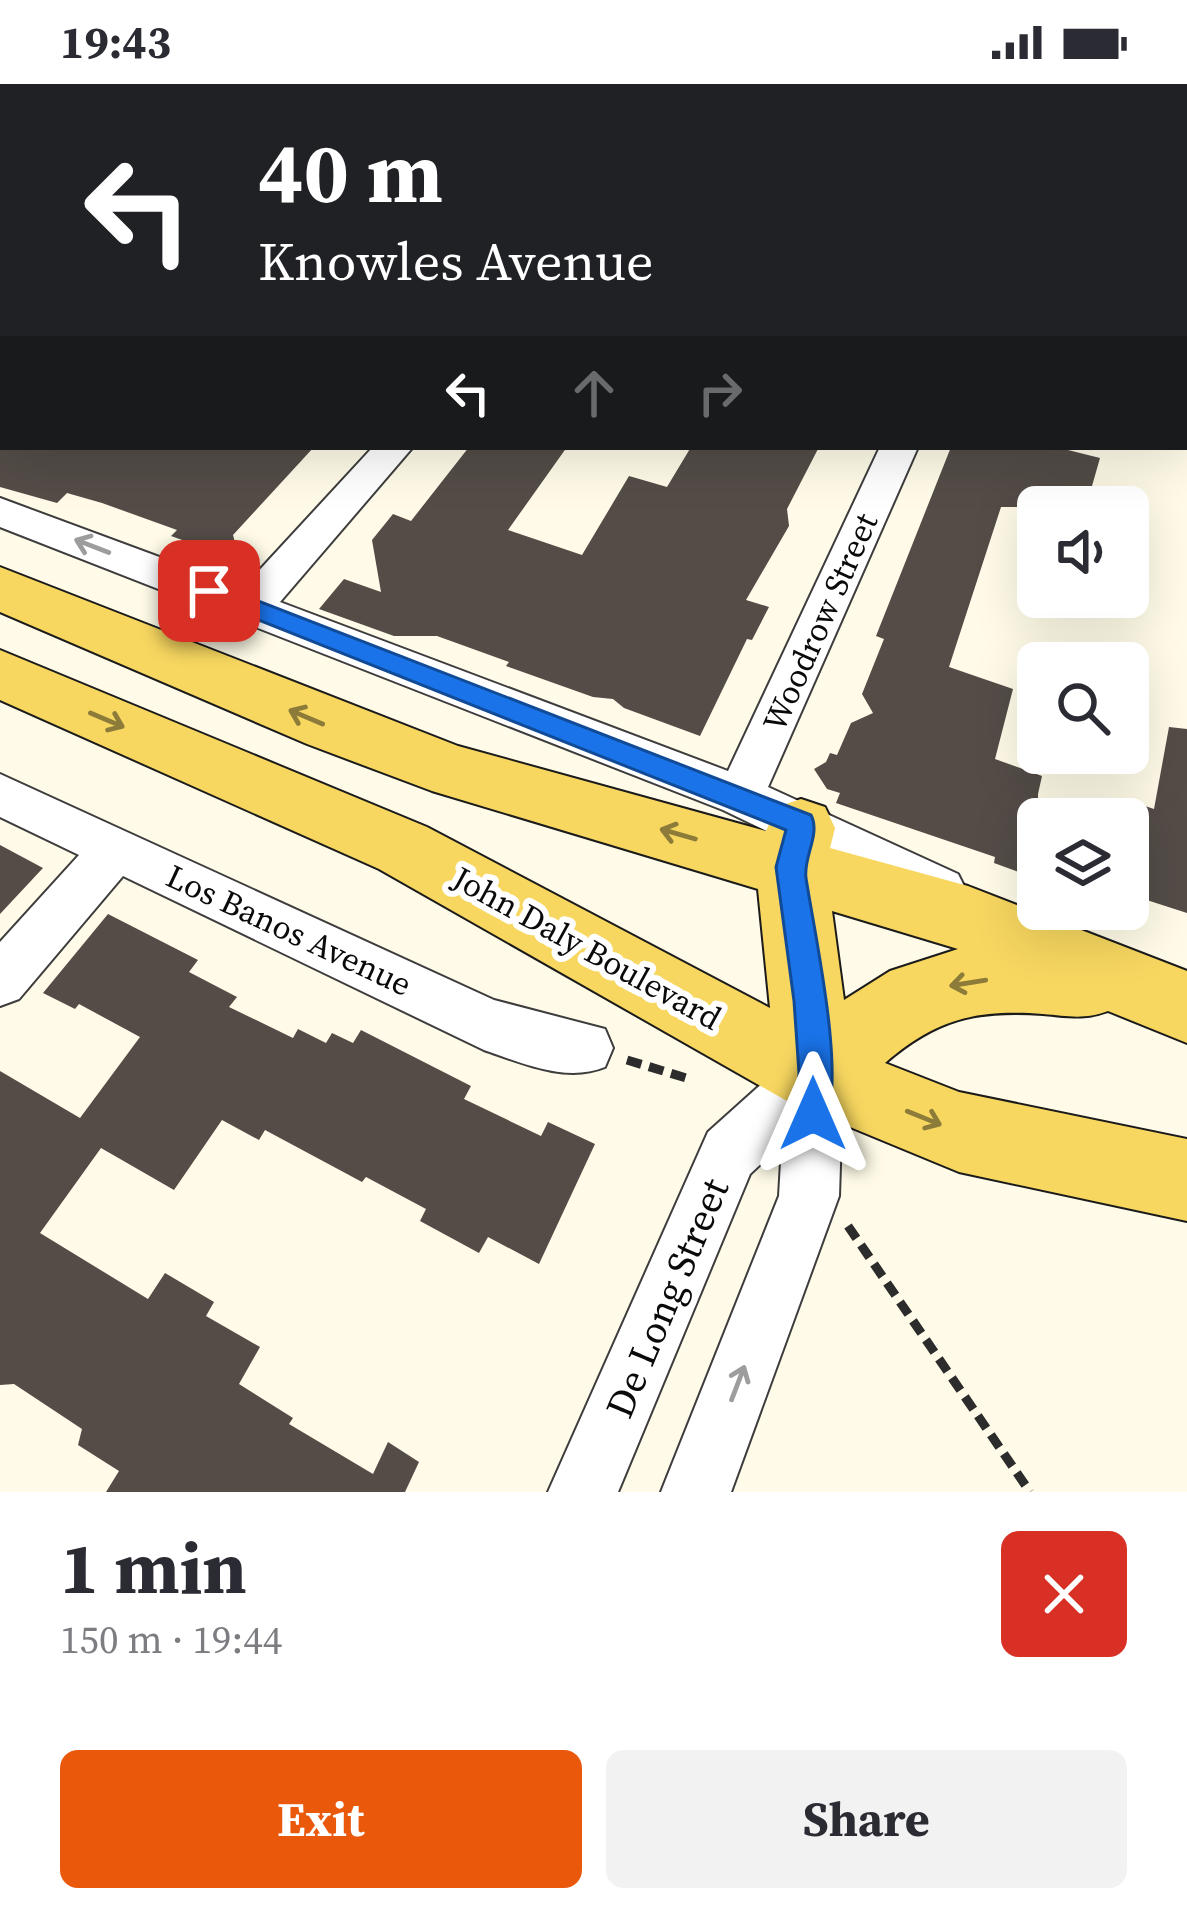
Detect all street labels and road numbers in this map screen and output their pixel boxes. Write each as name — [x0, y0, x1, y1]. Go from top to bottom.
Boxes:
street label: Woodrow Street — [752, 506, 888, 738]
street label: Los Banos Avenue — [159, 853, 419, 1007]
street label: John Daly Boulevard — [444, 855, 730, 1041]
street label: De Long Street — [593, 1170, 741, 1426]

